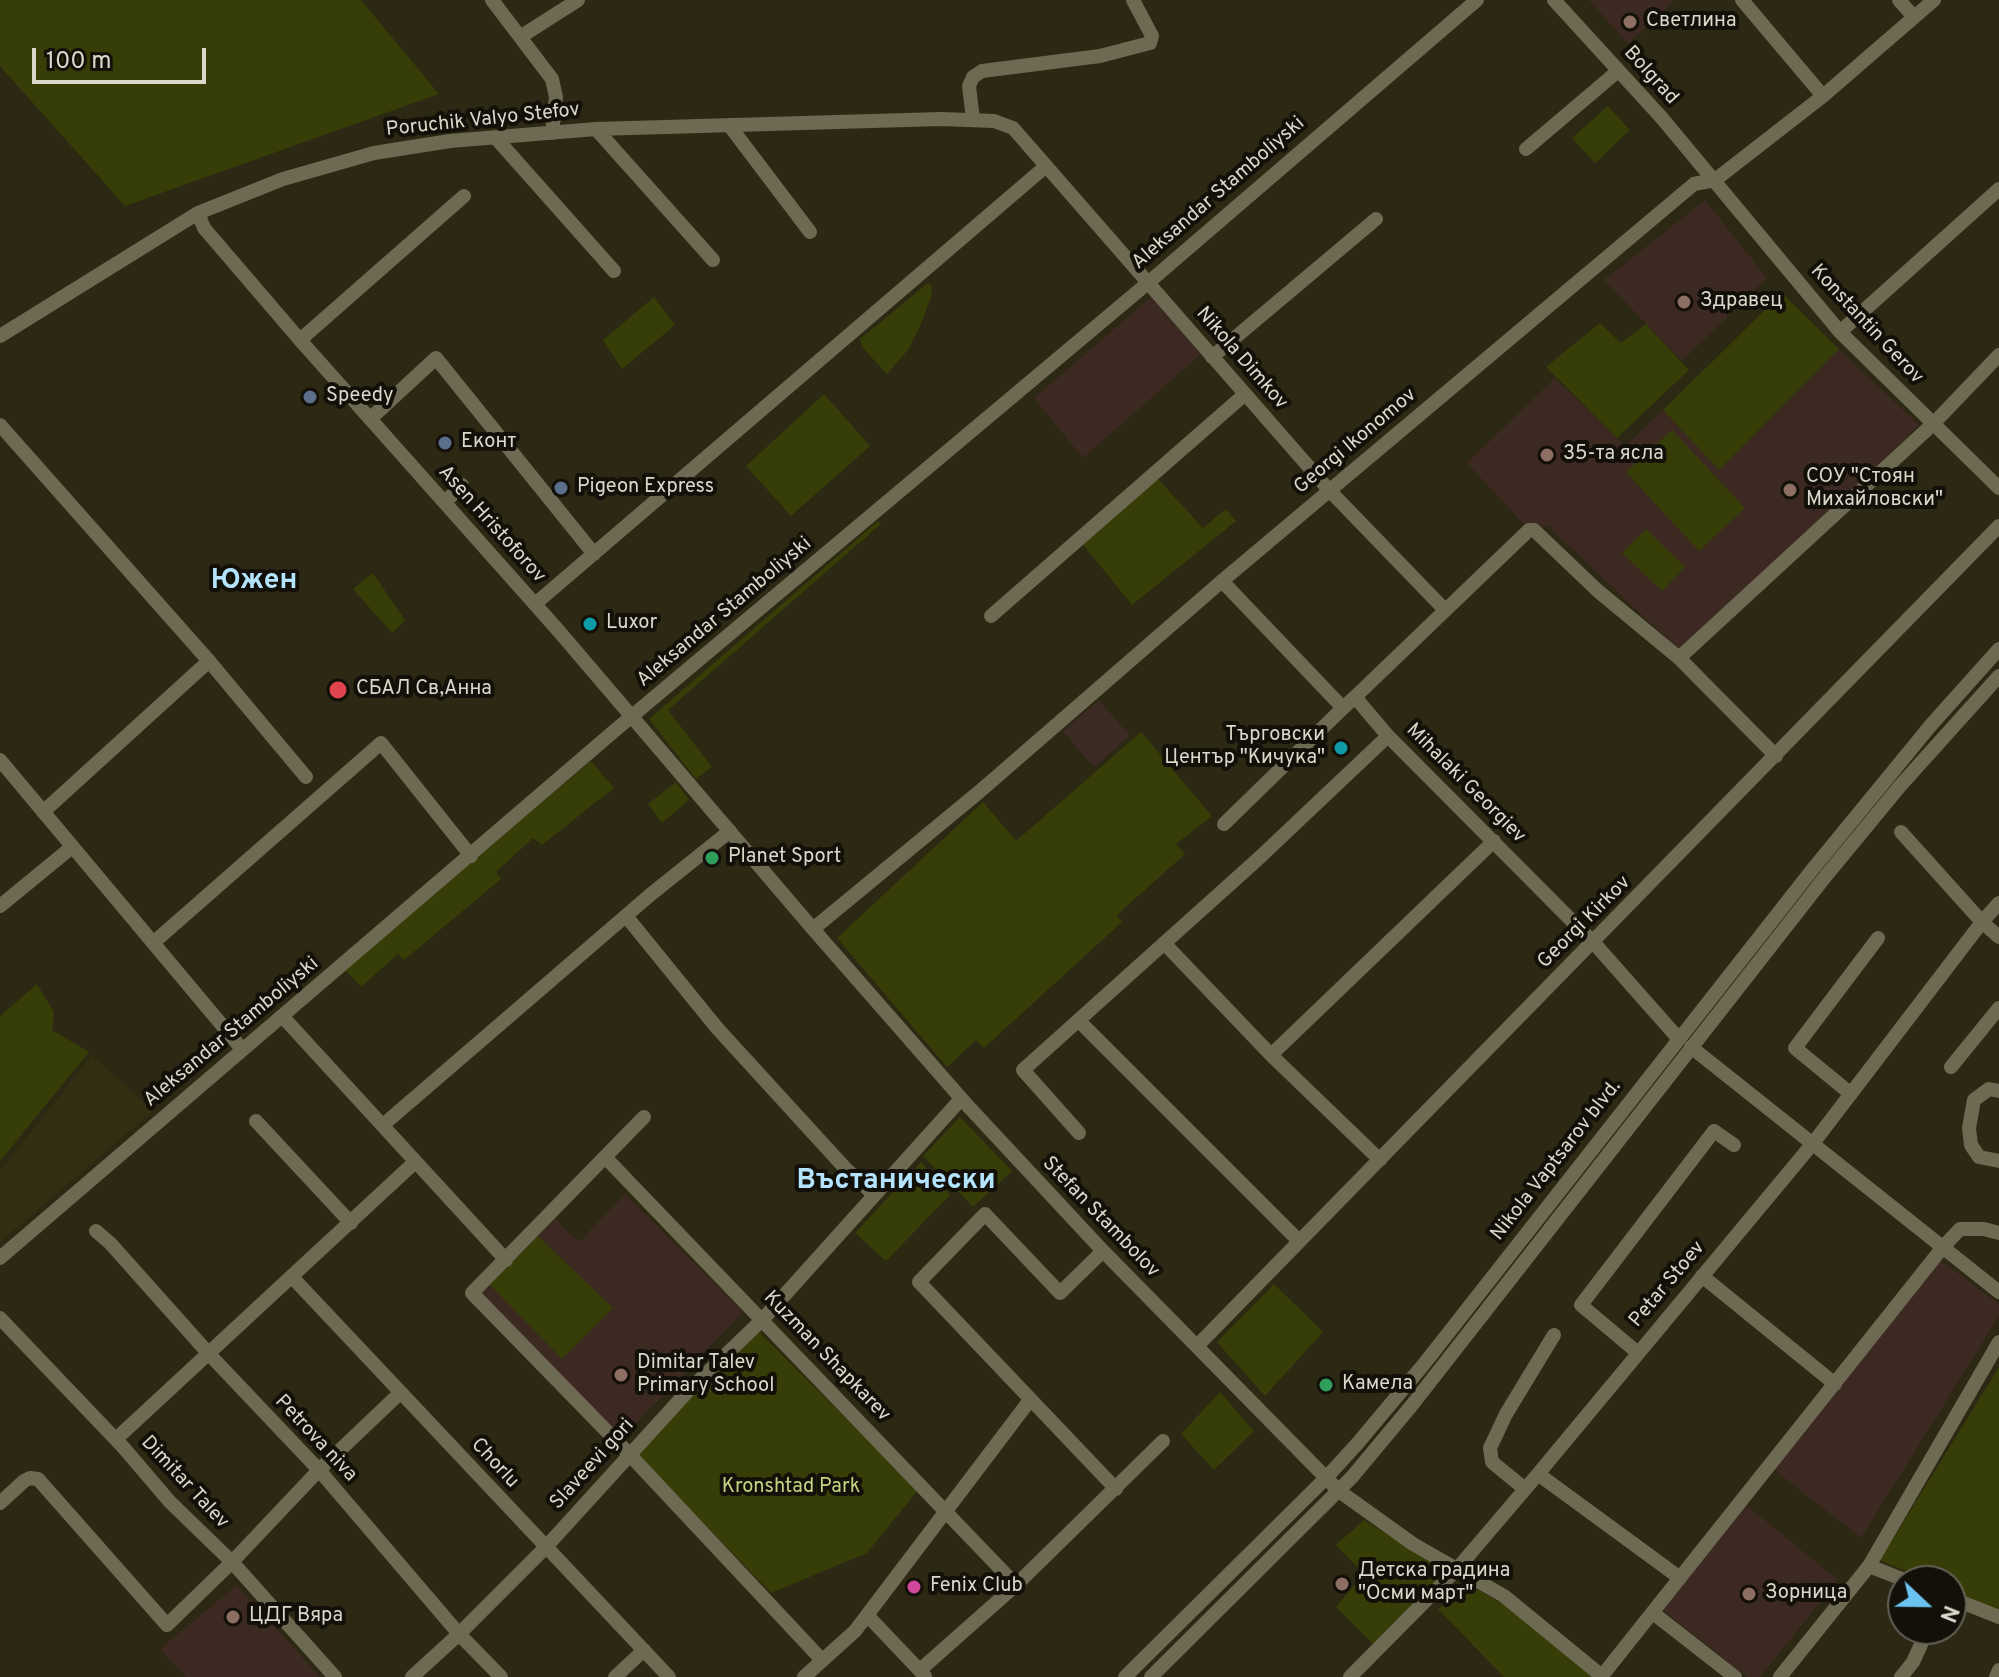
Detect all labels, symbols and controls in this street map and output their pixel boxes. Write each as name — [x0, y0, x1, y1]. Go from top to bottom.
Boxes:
place label: Светлина — [1646, 10, 1736, 34]
marker: Светлина — [1621, 13, 1639, 31]
scale bar — [36, 32, 210, 82]
street label: Bolgrad — [1617, 42, 1683, 110]
text: 100 m — [46, 47, 112, 77]
street label: Poruchik Valyo Stefov — [385, 99, 581, 143]
street label: Aleksandar Stamboliyski — [1128, 112, 1310, 276]
street label: Konstantin Gerov — [1804, 260, 1928, 390]
place label: Здравец — [1700, 290, 1783, 314]
marker: Здравец — [1675, 293, 1693, 311]
street label: Nikola Dimkov — [1190, 303, 1292, 415]
street label: Georgi Ikonomov — [1290, 384, 1422, 500]
place label: Speedy — [326, 385, 394, 409]
marker: Speedy — [301, 388, 319, 406]
place label: Еконт — [461, 431, 516, 455]
marker: Еконт — [436, 434, 454, 452]
place label: 35-та ясла — [1563, 443, 1664, 467]
marker: 35-та ясла — [1538, 446, 1556, 464]
street label: Asen Hristoforov — [432, 461, 550, 589]
place label: СОУ "Стоян Михайловски" — [1806, 466, 1943, 513]
place label: Pigeon Express — [577, 476, 714, 500]
marker: Pigeon Express — [552, 479, 570, 497]
marker: СОУ "Стоян Михайловски" — [1781, 481, 1799, 499]
street label: Aleksandar Stamboliyski — [633, 533, 817, 693]
district label: Южен — [211, 565, 297, 599]
place label: Luxor — [606, 612, 657, 636]
marker: Luxor — [581, 615, 599, 633]
place label: СБАЛ Св,Анна — [356, 678, 492, 702]
marker: СБАЛ Св,Анна — [327, 679, 349, 701]
street label: Mihalaki Georgiev — [1400, 719, 1530, 849]
place label: Търговски Център "Кичука" — [1164, 724, 1325, 771]
marker: Търговски Център "Кичука" — [1332, 739, 1350, 757]
place label: Planet Sport — [728, 846, 841, 870]
marker: Planet Sport — [703, 849, 721, 867]
street label: Georgi Kirkov — [1534, 872, 1636, 974]
street label: Aleksandar Stamboliyski — [140, 953, 324, 1113]
street label: Nikola Vaptsarov blvd. — [1487, 1076, 1627, 1246]
street label: Stefan Stambolov — [1036, 1152, 1164, 1284]
district label: Въстанически — [796, 1165, 996, 1199]
street label: Petar Stoev — [1625, 1237, 1711, 1333]
street label: Kuzman Shapkarev — [757, 1287, 895, 1427]
place label: Dimitar Talev Primary School — [637, 1352, 774, 1399]
marker: Dimitar Talev Primary School — [612, 1366, 630, 1384]
place label: Камела — [1342, 1373, 1413, 1397]
marker: Камела — [1317, 1376, 1335, 1394]
street label: Petrova niva — [269, 1391, 361, 1487]
street label: Slaveevi gori — [546, 1414, 640, 1516]
street label: Dimitar Talev — [135, 1432, 233, 1534]
street label: Chorlu — [465, 1434, 523, 1494]
park label: Kronshtad Park — [722, 1476, 860, 1500]
place label: Детска градина "Осми март" — [1358, 1560, 1510, 1607]
north arrow — [1887, 1565, 1967, 1645]
place label: Fenix Club — [930, 1575, 1023, 1599]
marker: Детска градина "Осми март" — [1333, 1575, 1351, 1593]
marker: Fenix Club — [905, 1578, 923, 1596]
place label: Зорница — [1765, 1582, 1847, 1606]
marker: Зорница — [1740, 1585, 1758, 1603]
text: N — [1932, 1601, 1963, 1626]
place label: ЦДГ Вяра — [249, 1605, 343, 1629]
marker: ЦДГ Вяра — [224, 1608, 242, 1626]

